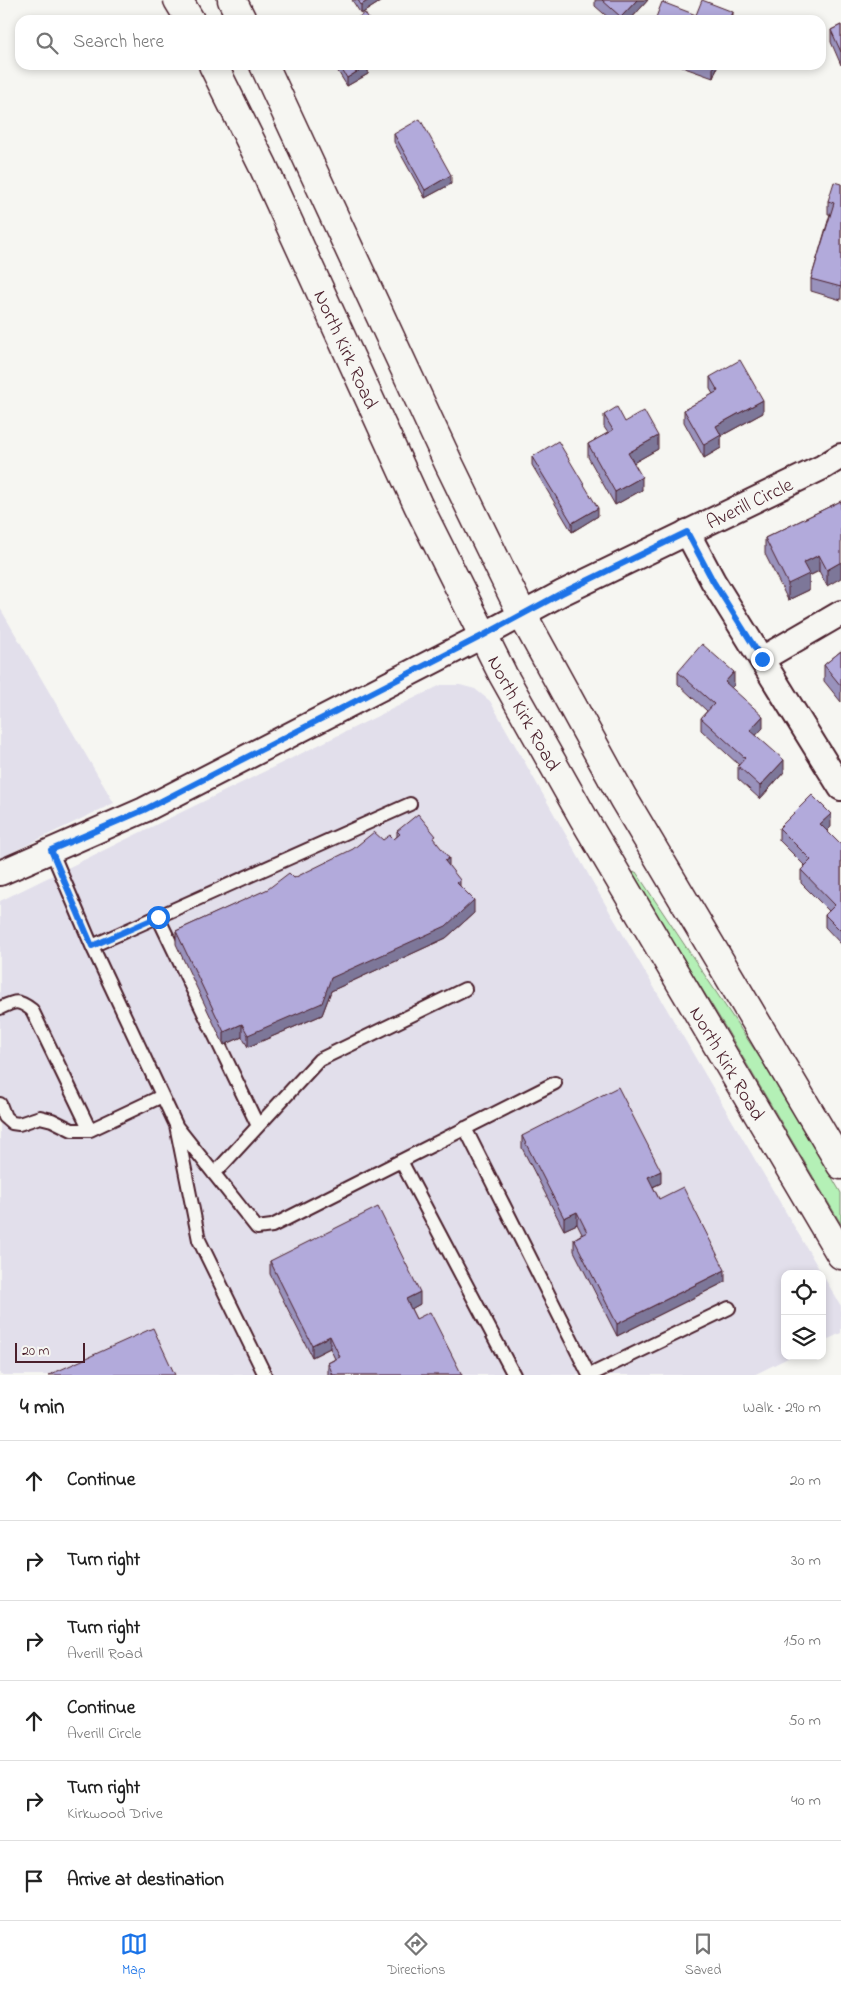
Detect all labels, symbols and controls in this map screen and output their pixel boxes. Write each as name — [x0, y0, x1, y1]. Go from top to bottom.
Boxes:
search box — [15, 15, 826, 70]
icon: search — [33, 29, 61, 57]
text: Search here — [73, 29, 164, 56]
street label: North Kirk Road — [305, 286, 384, 414]
street label: Averill Circle — [702, 472, 799, 538]
route end — [751, 648, 774, 671]
street label: North Kirk Road — [479, 651, 566, 777]
route start — [147, 906, 170, 929]
street label: North Kirk Road — [681, 1002, 771, 1127]
map controls — [781, 1270, 826, 1360]
button: locate — [781, 1270, 826, 1315]
button: layers — [781, 1315, 826, 1360]
scale bar — [15, 1340, 85, 1363]
text: 20 m — [22, 1341, 49, 1362]
text: 4 min — [20, 1393, 64, 1423]
text: Walk · 290 m — [743, 1396, 821, 1420]
icon: ahead — [20, 1467, 48, 1495]
text: Continue — [67, 1467, 135, 1494]
text: 20 m — [790, 1469, 821, 1493]
icon: right — [20, 1547, 48, 1575]
text: Turn right — [67, 1547, 140, 1574]
text: 30 m — [791, 1549, 821, 1573]
text: Turn right — [67, 1615, 140, 1642]
icon: right — [20, 1627, 48, 1655]
text: 150 m — [783, 1629, 821, 1653]
text: Averill Road — [67, 1642, 143, 1666]
text: Continue — [67, 1695, 135, 1722]
icon: ahead — [20, 1707, 48, 1735]
text: 50 m — [789, 1709, 821, 1733]
text: Averill Circle — [67, 1722, 141, 1746]
text: Turn right — [67, 1775, 140, 1802]
icon: right — [20, 1787, 48, 1815]
text: 40 m — [791, 1789, 821, 1813]
text: Kirkwood Drive — [67, 1802, 163, 1826]
icon: arrive — [20, 1867, 48, 1895]
text: Arrive at destination — [67, 1867, 224, 1894]
tab: Map — [120, 1930, 148, 1981]
tab: Directions — [387, 1930, 445, 1981]
tab: Saved — [685, 1930, 721, 1981]

